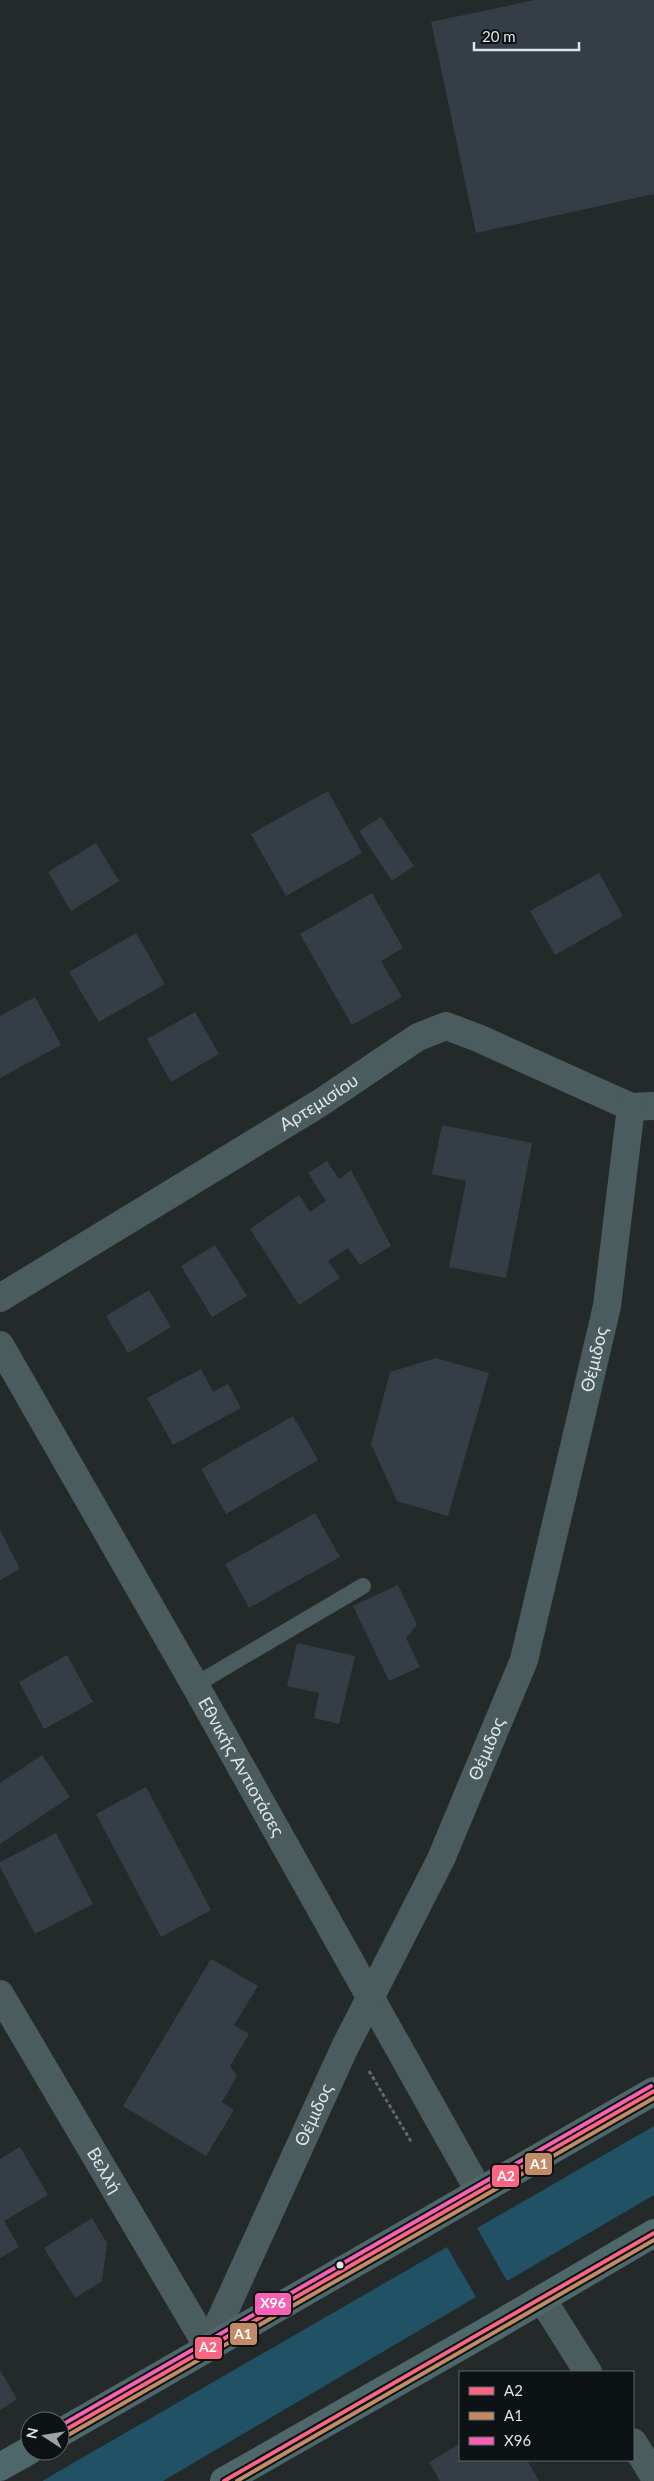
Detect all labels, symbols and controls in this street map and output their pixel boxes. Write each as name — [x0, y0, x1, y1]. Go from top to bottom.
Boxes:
scale bar — [474, 20, 579, 52]
text: 20 m — [482, 27, 516, 45]
street label: Αρτεμισίου — [275, 1068, 362, 1135]
street label: Θέμιδος — [575, 1324, 612, 1394]
street label: Εθνικής Αντιοτάσες — [194, 1693, 290, 1841]
street label: Θέμιδος — [463, 1713, 509, 1784]
street label: Θέμιδος — [289, 2079, 337, 2149]
street label: Βελλή — [83, 2143, 127, 2197]
line badge: Α1 — [524, 2152, 553, 2176]
text: Α1 — [529, 2155, 548, 2172]
line badge: Α2 — [491, 2164, 520, 2188]
text: Α2 — [496, 2167, 515, 2184]
unlabelled marker — [335, 2260, 345, 2270]
line badge: Χ96 — [254, 2292, 292, 2316]
text: Χ96 — [260, 2294, 286, 2311]
line badge: Α1 — [229, 2322, 258, 2346]
text: Α1 — [233, 2325, 252, 2342]
line badge: Α2 — [194, 2336, 223, 2360]
text: Α2 — [198, 2338, 217, 2355]
legend — [459, 2371, 634, 2461]
text: Α2 — [504, 2381, 523, 2399]
text: Α1 — [504, 2406, 523, 2424]
north arrow — [20, 2411, 70, 2461]
text: N — [22, 2426, 41, 2440]
text: Χ96 — [504, 2431, 531, 2449]

